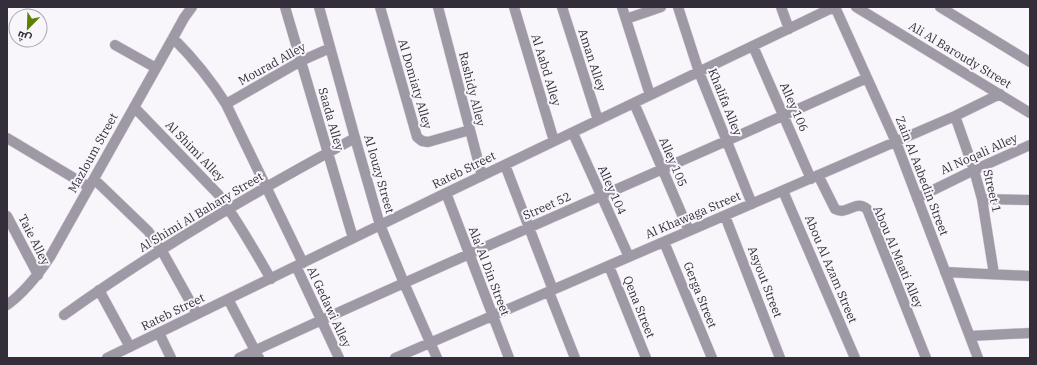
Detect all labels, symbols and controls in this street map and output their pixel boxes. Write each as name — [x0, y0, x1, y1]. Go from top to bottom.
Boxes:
north arrow — [8, 8, 48, 48]
street label: Ali Al Baroudy Street — [906, 18, 1014, 91]
street label: Aman Alley — [575, 27, 610, 94]
text: ش — [15, 28, 33, 46]
street label: Al Aabd Alley — [528, 32, 565, 108]
street label: Al Domiaty Alley — [395, 37, 436, 131]
street label: Mourad Alley — [235, 39, 309, 88]
street label: Rashidy Alley — [456, 50, 489, 128]
street label: Khalifa Alley — [705, 66, 746, 138]
street label: Alley 106 — [777, 80, 812, 134]
street label: Saada Alley — [315, 86, 348, 153]
street label: Mazloum Street — [64, 110, 121, 195]
street label: Zain Al Aabedin Street — [893, 114, 952, 238]
street label: Al Shimi Alley — [163, 117, 229, 185]
street label: Al Noqali Alley — [938, 130, 1020, 177]
street label: Al louzy Street — [361, 133, 398, 215]
street label: Alley 105 — [656, 135, 691, 189]
street label: Rateb Street — [430, 148, 498, 191]
street label: Alley 104 — [595, 163, 630, 217]
street label: Al Shimi Al Bahary Street — [136, 168, 266, 255]
street label: Street 1 — [980, 168, 1005, 214]
street label: Street 52 — [520, 188, 573, 223]
street label: Al Khawaga Street — [643, 188, 743, 241]
street label: Abou Al Maati Alley — [870, 204, 927, 311]
street label: Taie Alley — [15, 212, 54, 268]
street label: Abou Al Azam Street — [802, 212, 861, 325]
street label: Ala' Al Din Street — [466, 224, 513, 317]
street label: Asyout Street — [745, 244, 786, 320]
street label: Gerga Street — [680, 260, 721, 330]
street label: Al Gedawi Alley — [304, 264, 355, 350]
street label: Qena Street — [620, 274, 659, 340]
street label: Rateb Street — [139, 290, 207, 333]

